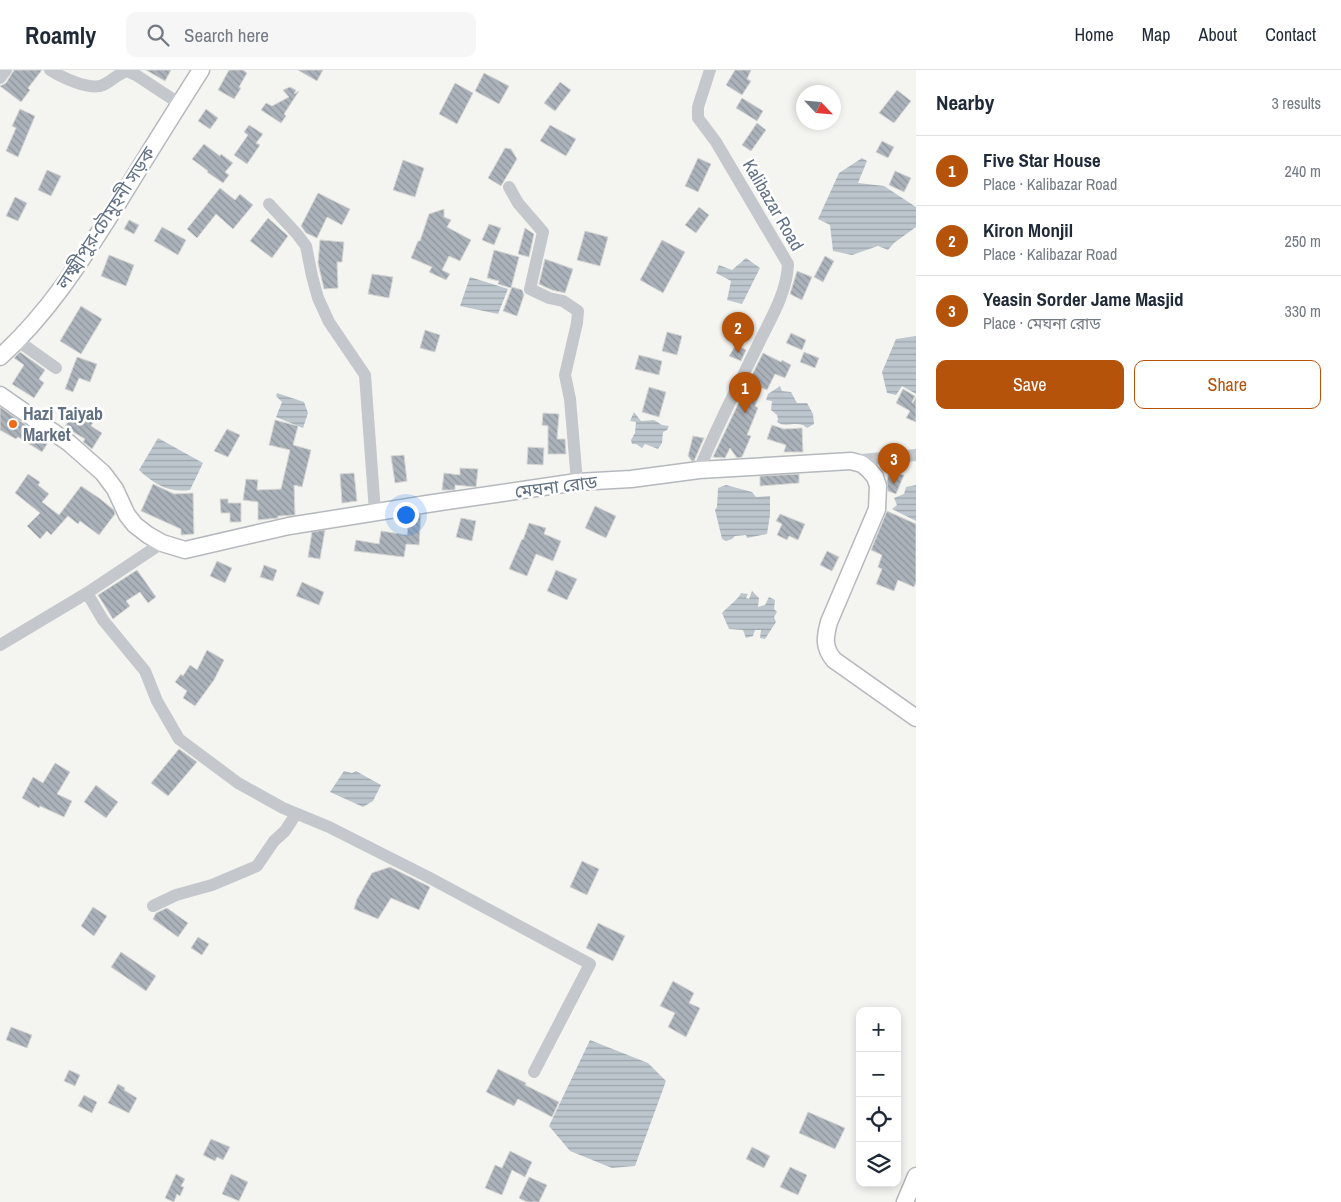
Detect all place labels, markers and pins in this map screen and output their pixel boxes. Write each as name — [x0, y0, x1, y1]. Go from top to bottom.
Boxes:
pin: 2 — [722, 312, 754, 353]
pin: 1 — [729, 372, 761, 413]
place label: Hazi Taiyab Market — [23, 401, 103, 447]
marker: Hazi Taiyab Market — [7, 418, 19, 430]
pin: 3 — [878, 443, 910, 484]

